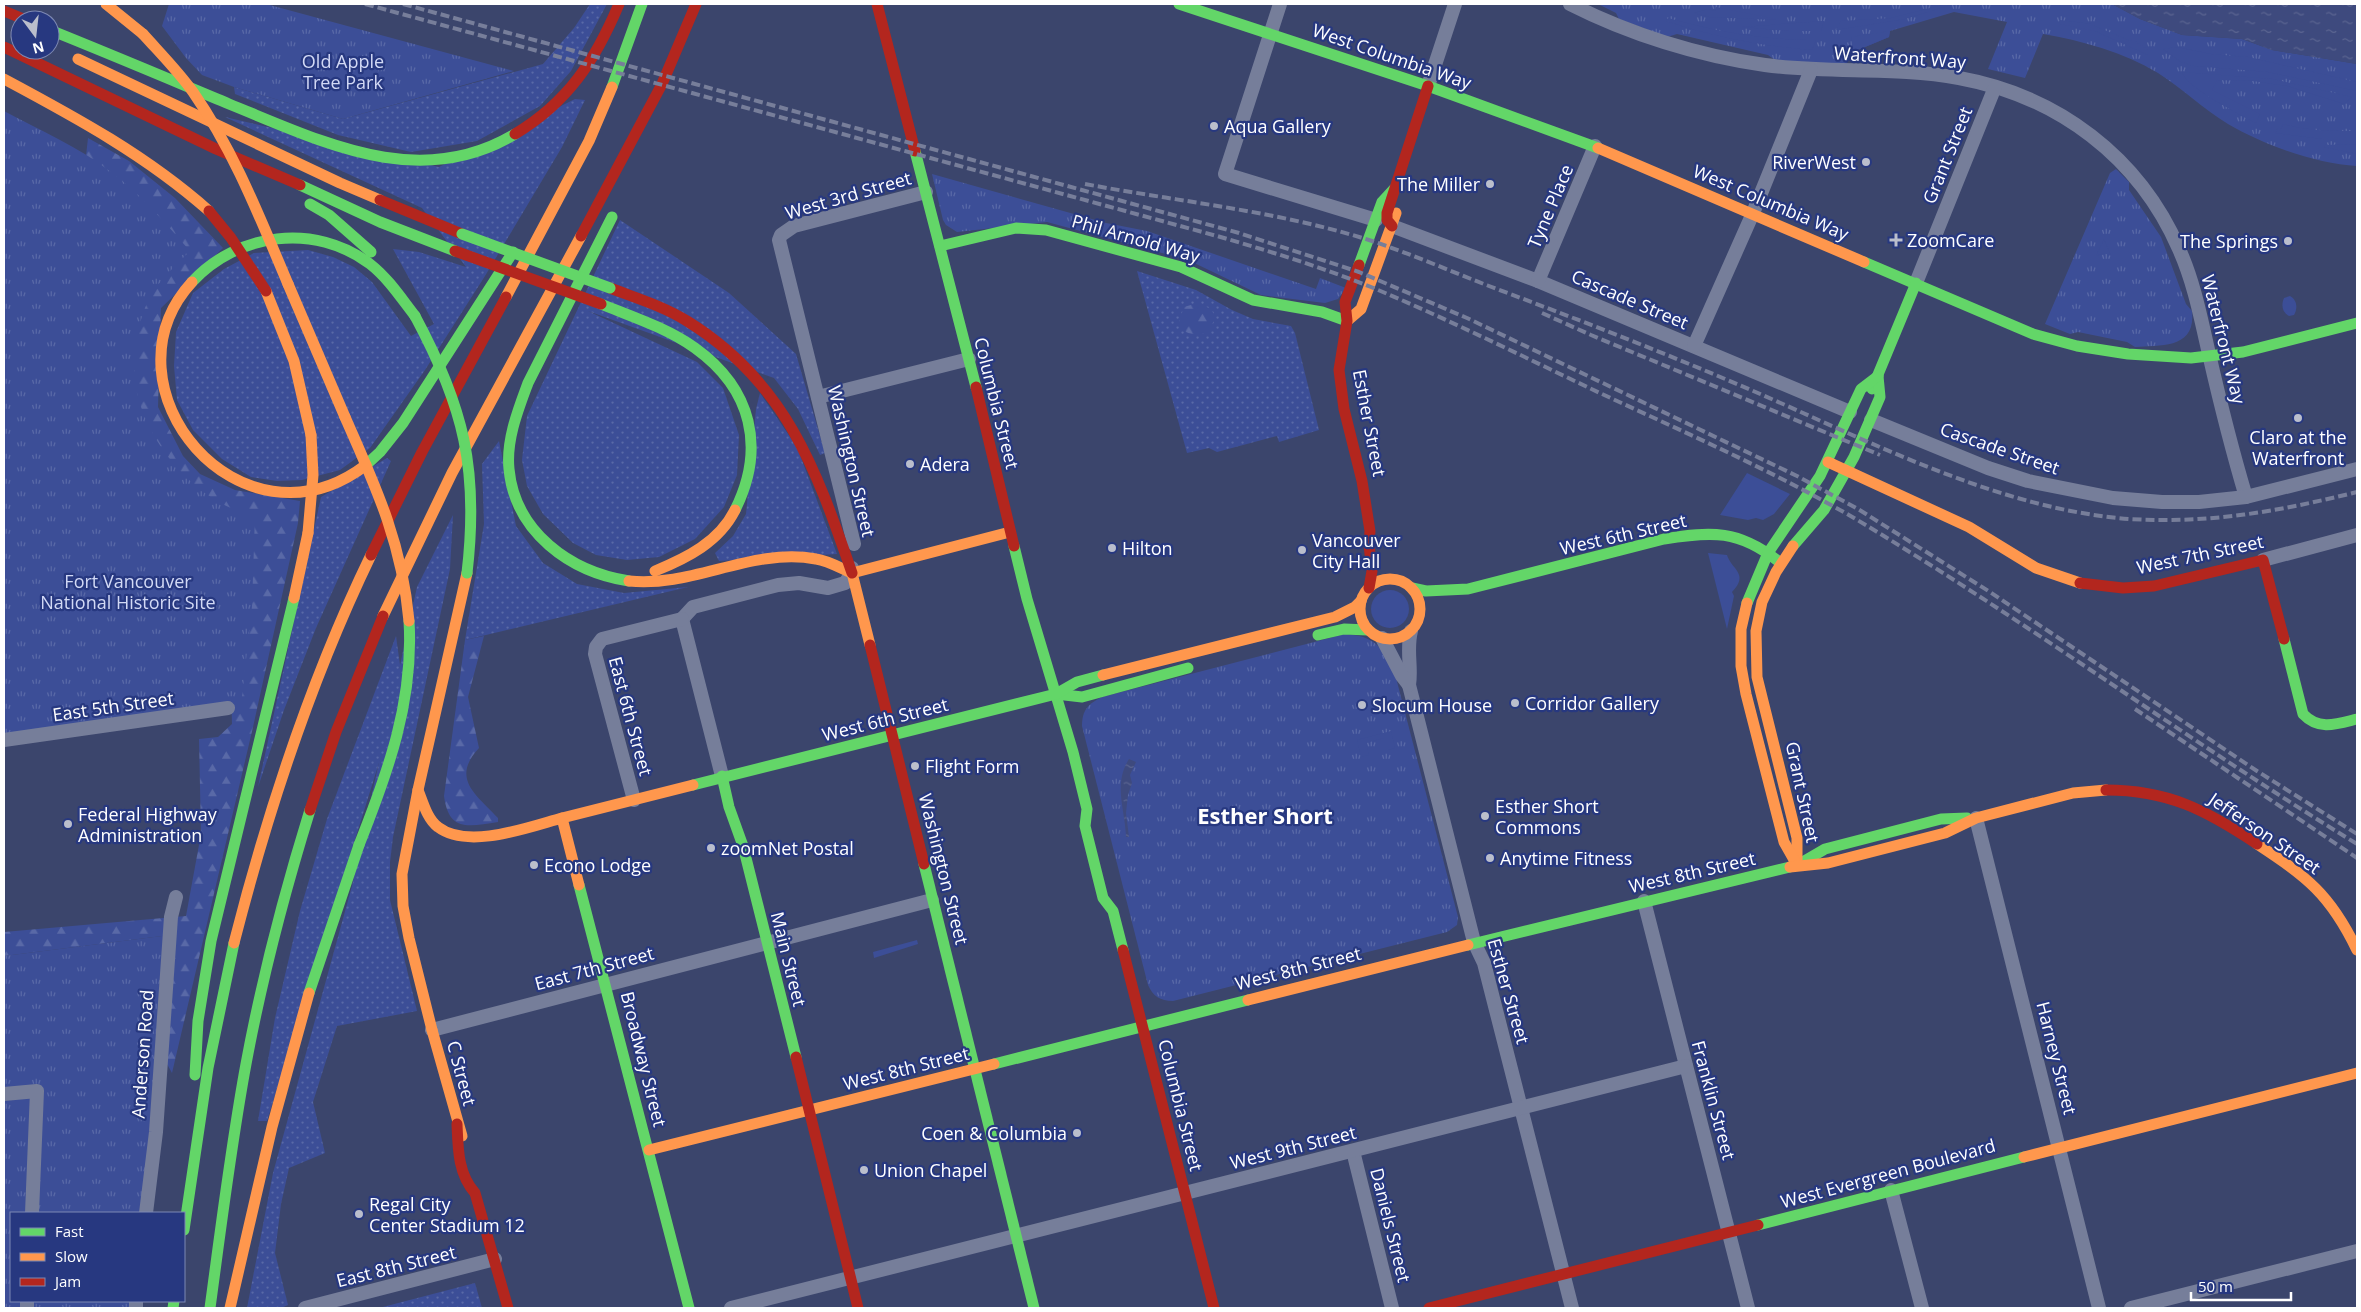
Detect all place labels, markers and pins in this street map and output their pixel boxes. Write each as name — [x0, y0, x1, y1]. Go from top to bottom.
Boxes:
place label: Aqua Gallery — [1224, 114, 1332, 138]
marker: Aqua Gallery — [1208, 120, 1220, 132]
place label: RiverWest — [1772, 150, 1856, 174]
marker: RiverWest — [1860, 156, 1872, 168]
place label: The Miller — [1397, 172, 1481, 196]
marker: The Miller — [1484, 178, 1496, 190]
place label: ZoomCare — [1907, 228, 1994, 252]
place label: The Springs — [2180, 229, 2278, 253]
marker: ZoomCare — [1889, 233, 1903, 247]
marker: The Springs — [2282, 235, 2294, 247]
marker: Claro at the Waterfront — [2292, 412, 2304, 424]
place label: Claro at the Waterfront — [2249, 425, 2347, 470]
place label: Adera — [920, 452, 970, 476]
marker: Adera — [904, 458, 916, 470]
place label: Vancouver City Hall — [1312, 528, 1401, 573]
place label: Hilton — [1122, 536, 1173, 560]
marker: Hilton — [1106, 542, 1118, 554]
marker: Vancouver City Hall — [1296, 544, 1308, 556]
place label: Corridor Gallery — [1525, 691, 1660, 715]
place label: Slocum House — [1372, 693, 1492, 717]
marker: Corridor Gallery — [1509, 697, 1521, 709]
marker: Slocum House — [1356, 699, 1368, 711]
place label: Flight Form — [925, 754, 1019, 778]
marker: Flight Form — [909, 760, 921, 772]
place label: Esther Short Commons — [1495, 794, 1599, 839]
place label: Federal Highway Administration — [78, 802, 218, 847]
marker: Esther Short Commons — [1479, 810, 1491, 822]
marker: Federal Highway Administration — [62, 818, 74, 830]
place label: zoomNet Postal — [721, 836, 854, 860]
marker: zoomNet Postal — [705, 842, 717, 854]
place label: Anytime Fitness — [1500, 846, 1632, 870]
marker: Anytime Fitness — [1484, 852, 1496, 864]
place label: Econo Lodge — [544, 853, 651, 877]
marker: Econo Lodge — [528, 859, 540, 871]
place label: Coen & Columbia — [921, 1121, 1067, 1145]
marker: Coen & Columbia — [1071, 1127, 1083, 1139]
place label: Union Chapel — [874, 1158, 987, 1182]
marker: Union Chapel — [858, 1164, 870, 1176]
place label: Regal City Center Stadium 12 — [369, 1192, 525, 1237]
marker: Regal City Center Stadium 12 — [353, 1208, 365, 1220]

